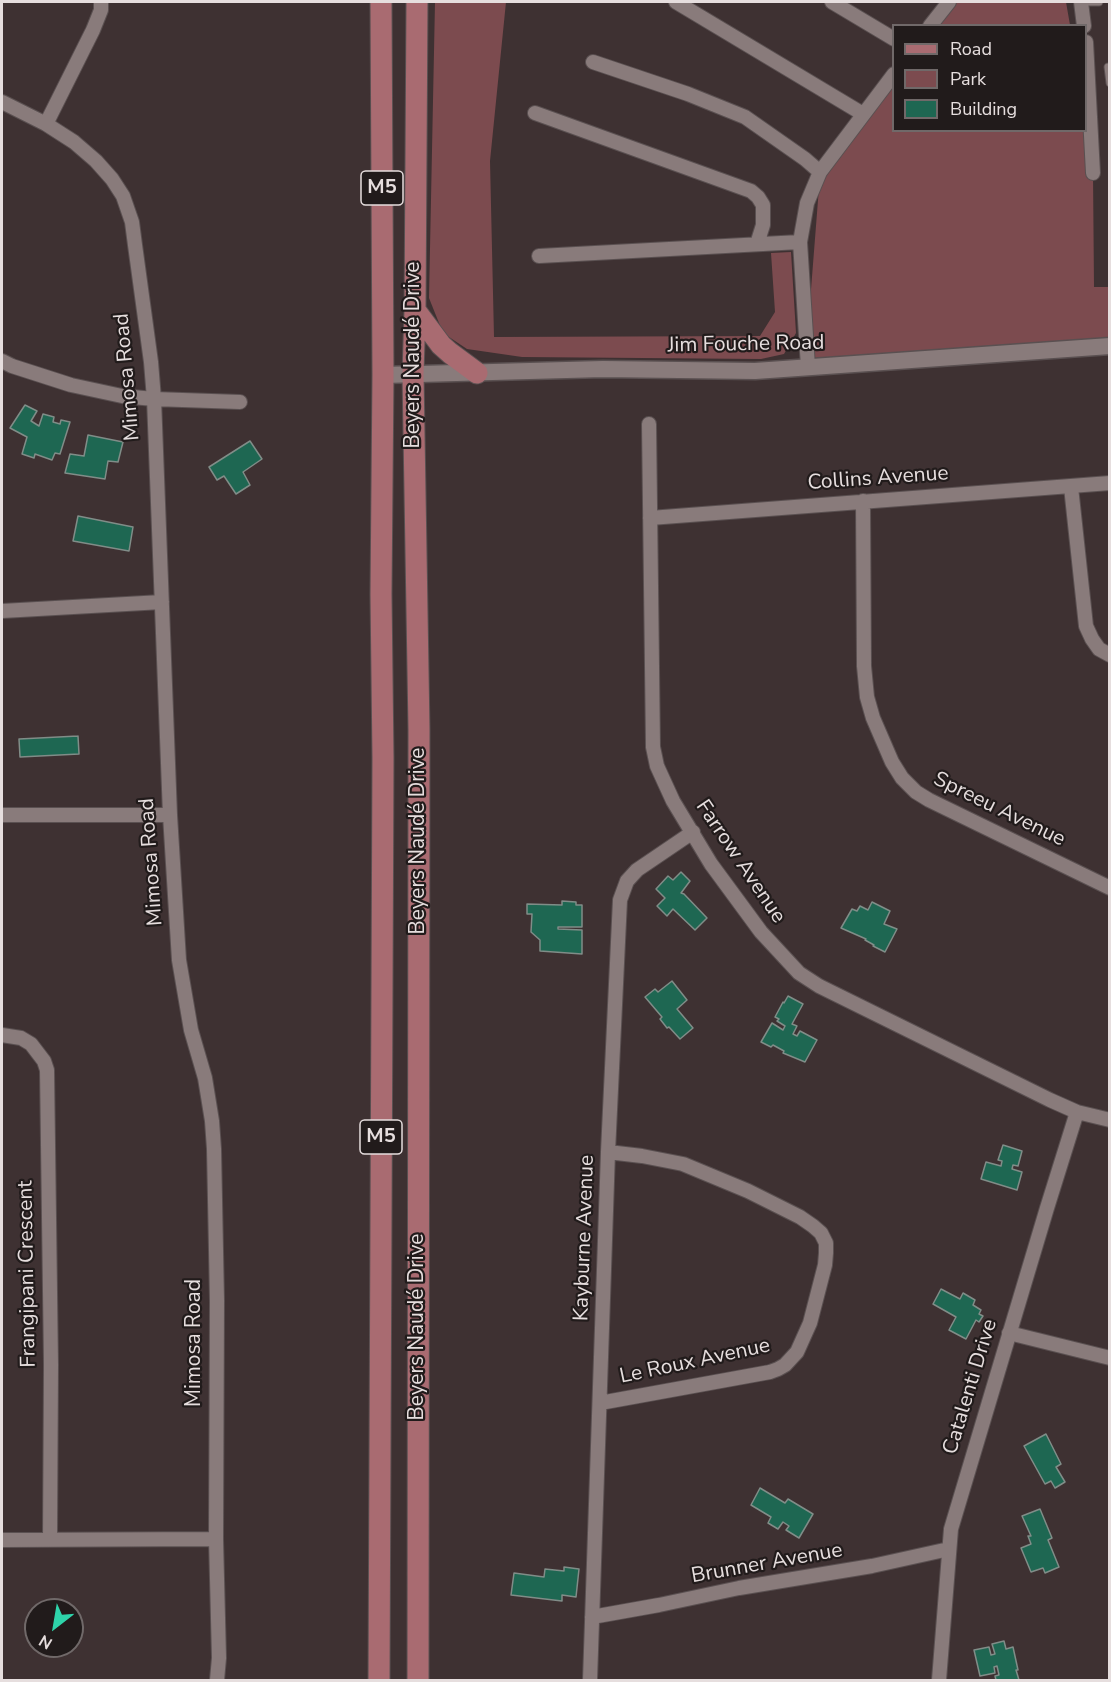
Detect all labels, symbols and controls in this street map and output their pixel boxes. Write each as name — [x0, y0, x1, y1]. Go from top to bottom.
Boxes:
legend — [892, 24, 1087, 132]
text: Road — [950, 37, 992, 61]
text: Park — [950, 67, 986, 91]
text: Building — [950, 97, 1017, 121]
road number: M5 — [361, 171, 403, 205]
street label: Beyers Naudé Drive — [401, 261, 427, 449]
street label: Mimosa Road — [110, 312, 146, 442]
street label: Jim Fouche Road — [667, 331, 825, 359]
street label: Collins Avenue — [807, 462, 949, 496]
street label: Beyers Naudé Drive — [406, 747, 432, 935]
street label: Spreeu Avenue — [929, 767, 1069, 853]
street label: Farrow Avenue — [690, 796, 790, 928]
street label: Mimosa Road — [135, 797, 169, 927]
road number: M5 — [360, 1120, 402, 1154]
street label: Kayburne Avenue — [570, 1154, 600, 1322]
street label: Frangipani Crescent — [14, 1180, 42, 1368]
street label: Beyers Naudé Drive — [405, 1233, 431, 1421]
street label: Mimosa Road — [182, 1279, 208, 1407]
street label: Catalenti Drive — [938, 1316, 1004, 1458]
street label: Le Roux Avenue — [618, 1334, 772, 1390]
street label: Brunner Avenue — [690, 1538, 844, 1590]
north arrow — [24, 1598, 84, 1658]
text: N — [35, 1629, 57, 1654]

